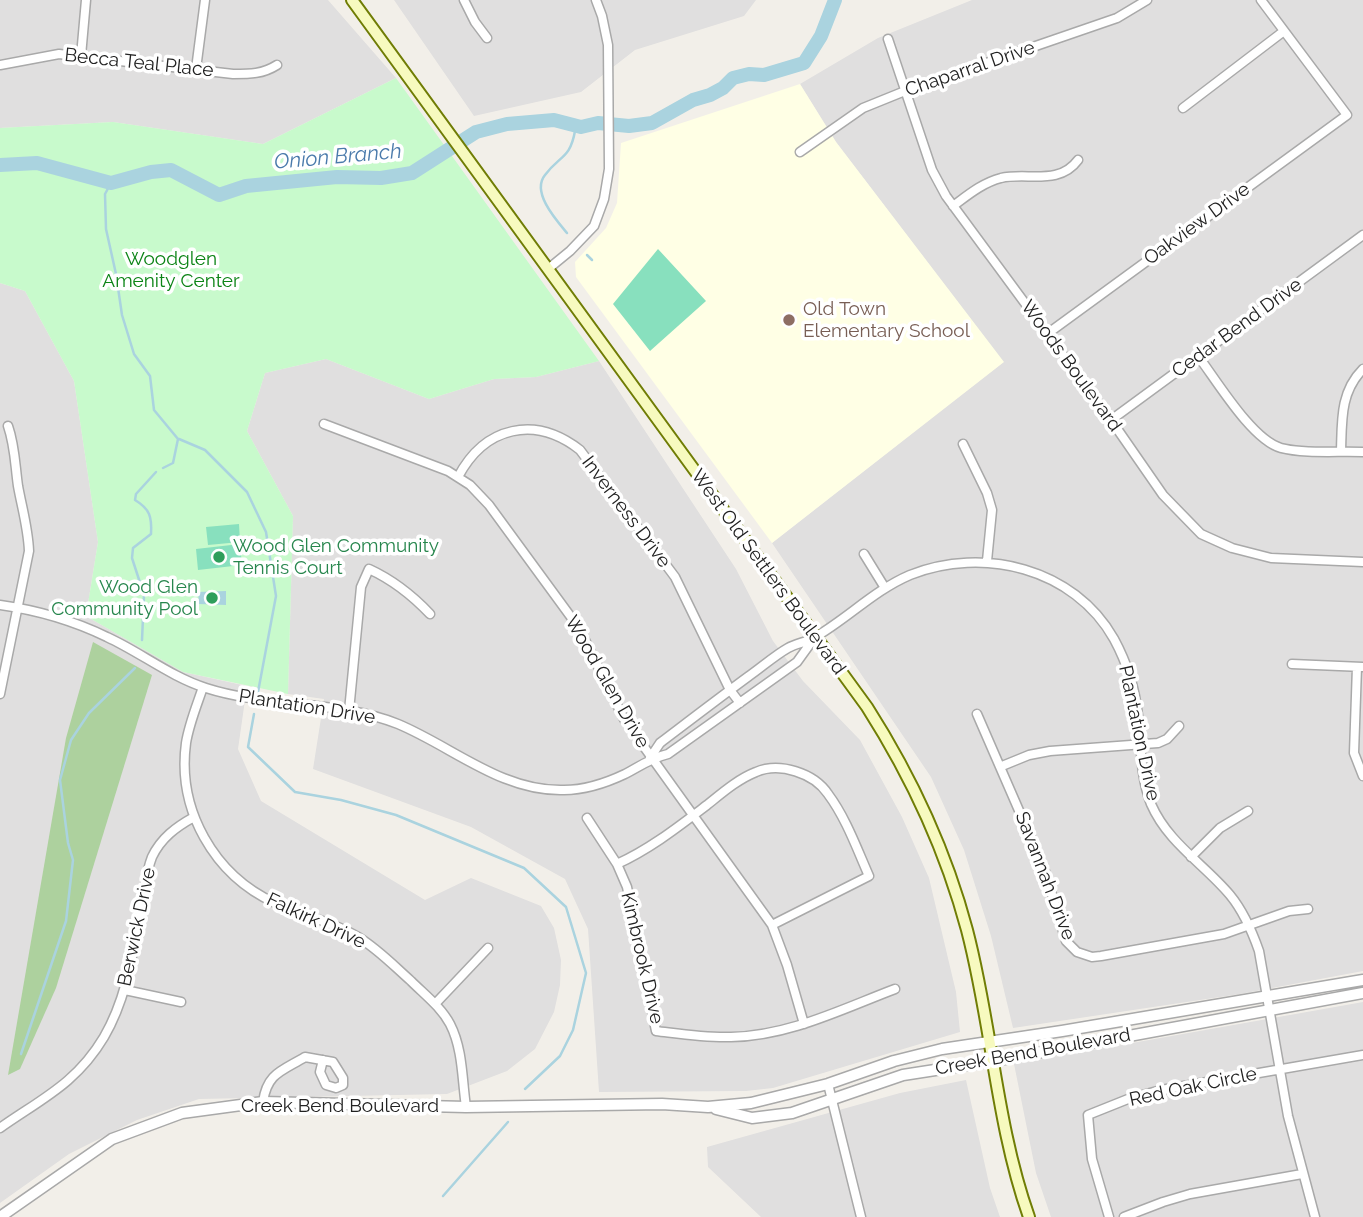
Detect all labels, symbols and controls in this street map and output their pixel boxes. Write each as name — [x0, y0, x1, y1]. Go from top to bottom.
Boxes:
street label: Chaparral Drive — [902, 36, 1038, 102]
street label: Becca Teal Place — [63, 44, 215, 82]
water label: Onion Branch — [273, 139, 403, 175]
street label: Oakview Drive — [1140, 178, 1254, 270]
park label: Woodglen Amenity Center — [102, 248, 240, 292]
street label: Cedar Bend Drive — [1168, 273, 1306, 383]
street label: Woods Boulevard — [1016, 296, 1126, 436]
place label: Old Town Elementary School — [803, 298, 970, 342]
marker: Old Town Elementary School — [781, 312, 797, 328]
street label: Inverness Drive — [577, 452, 675, 572]
street label: West Old Settlers Boulevard — [686, 465, 850, 679]
place label: Wood Glen Community Tennis Court — [233, 535, 439, 579]
marker: Wood Glen Community Tennis Court — [211, 549, 227, 565]
place label: Wood Glen Community Pool — [51, 576, 198, 620]
marker: Wood Glen Community Pool — [204, 590, 220, 606]
street label: Wood Glen Drive — [560, 612, 654, 752]
street label: Plantation Drive — [1113, 663, 1165, 803]
street label: Plantation Drive — [237, 685, 377, 729]
street label: Savannah Drive — [1010, 809, 1080, 943]
street label: Berwick Drive — [113, 866, 161, 988]
street label: Falkirk Drive — [263, 888, 369, 954]
street label: Kimbrook Drive — [616, 890, 668, 1026]
street label: Creek Bend Boulevard — [934, 1024, 1132, 1080]
street label: Red Oak Circle — [1127, 1062, 1259, 1112]
street label: Creek Bend Boulevard — [241, 1095, 439, 1117]

